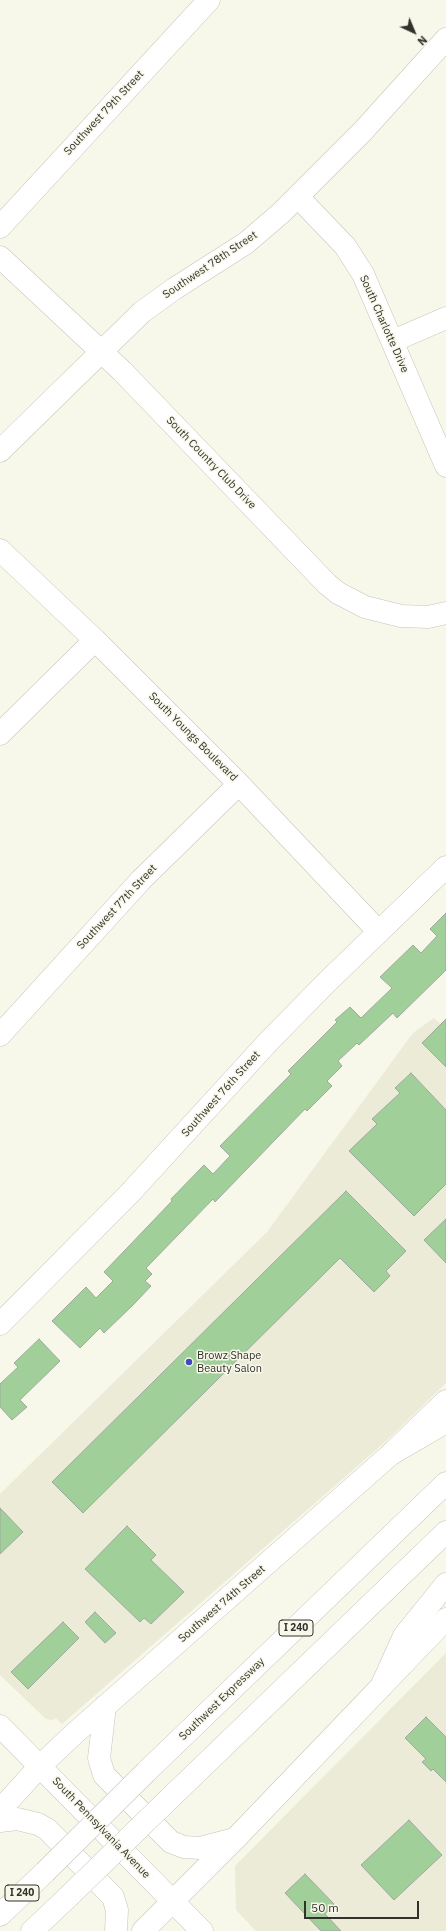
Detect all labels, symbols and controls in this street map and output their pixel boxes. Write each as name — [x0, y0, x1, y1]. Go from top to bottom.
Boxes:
north arrow — [394, 12, 434, 52]
text: N — [415, 33, 430, 48]
street label: Southwest 79th Street — [61, 68, 147, 158]
street label: Southwest 78th Street — [160, 228, 260, 302]
street label: South Charlotte Drive — [357, 273, 411, 375]
street label: South Country Club Drive — [163, 414, 259, 512]
street label: South Youngs Boulevard — [146, 690, 240, 784]
street label: Southwest 77th Street — [74, 862, 160, 952]
street label: Southwest 76th Street — [179, 1048, 263, 1140]
place label: Browz Shape Beauty Salon — [197, 1349, 262, 1375]
marker: Browz Shape Beauty Salon — [184, 1357, 194, 1367]
street label: Southwest 74th Street — [176, 1563, 268, 1645]
road number: I 240 — [279, 1620, 313, 1636]
street label: Southwest Expressway — [177, 1655, 267, 1743]
street label: South Pennsylvania Avenue — [49, 1775, 153, 1881]
road number: I 240 — [5, 1885, 39, 1901]
scale bar — [306, 1893, 421, 1919]
text: 50 m — [311, 1900, 339, 1915]

